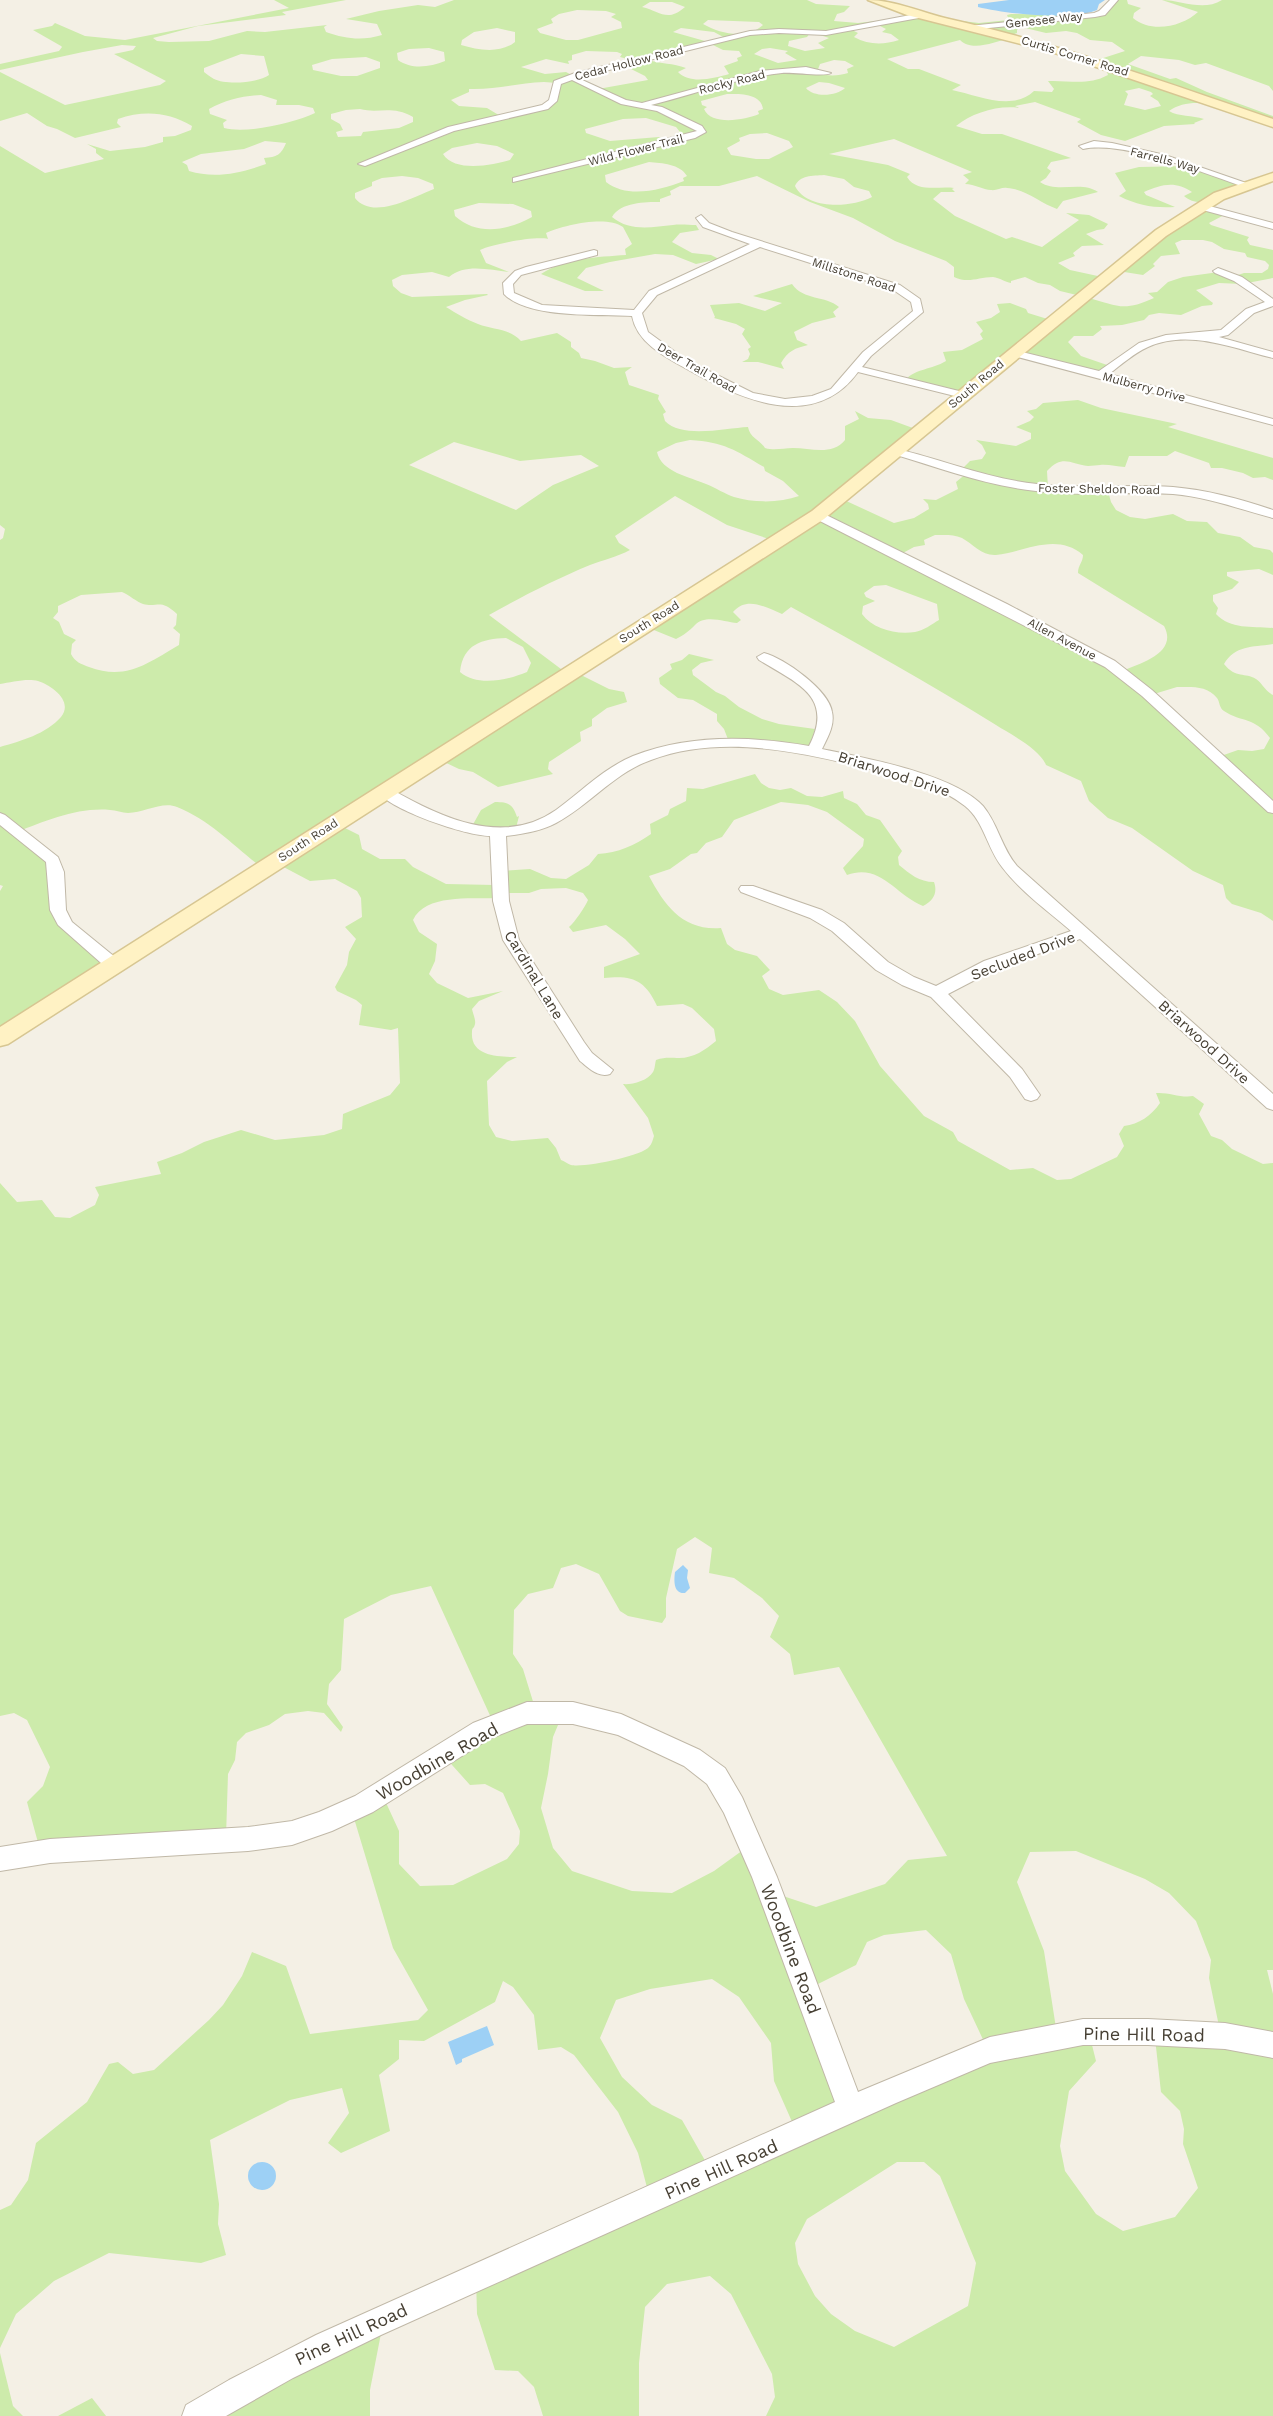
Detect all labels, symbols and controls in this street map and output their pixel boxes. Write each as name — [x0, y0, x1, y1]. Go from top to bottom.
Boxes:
street label: Genesee Way — [1005, 9, 1084, 31]
street label: Curtis Corner Road — [1020, 33, 1130, 79]
street label: Cedar Hollow Road — [573, 43, 685, 83]
street label: Rocky Road — [697, 67, 767, 97]
street label: Wild Flower Trail — [587, 131, 686, 169]
street label: Farrells Way — [1129, 144, 1202, 176]
street label: Millstone Road — [810, 255, 898, 295]
street label: Deer Trail Road — [655, 340, 739, 396]
street label: South Road — [945, 357, 1007, 411]
street label: Mulberry Drive — [1101, 369, 1187, 405]
street label: Foster Sheldon Road — [1038, 481, 1160, 497]
street label: South Road — [616, 598, 682, 646]
street label: Allen Avenue — [1025, 615, 1099, 663]
street label: Briarwood Drive — [836, 747, 952, 801]
street label: South Road — [276, 816, 340, 864]
street label: Cardinal Lane — [500, 927, 568, 1023]
street label: Secluded Drive — [968, 928, 1078, 984]
street label: Briarwood Drive — [1155, 996, 1253, 1088]
street label: Woodbine Road — [372, 1718, 502, 1804]
street label: Woodbine Road — [757, 1881, 825, 2017]
street label: Pine Hill Road — [1083, 2022, 1205, 2046]
street label: Pine Hill Road — [661, 2135, 781, 2203]
street label: Pine Hill Road — [291, 2299, 411, 2369]

